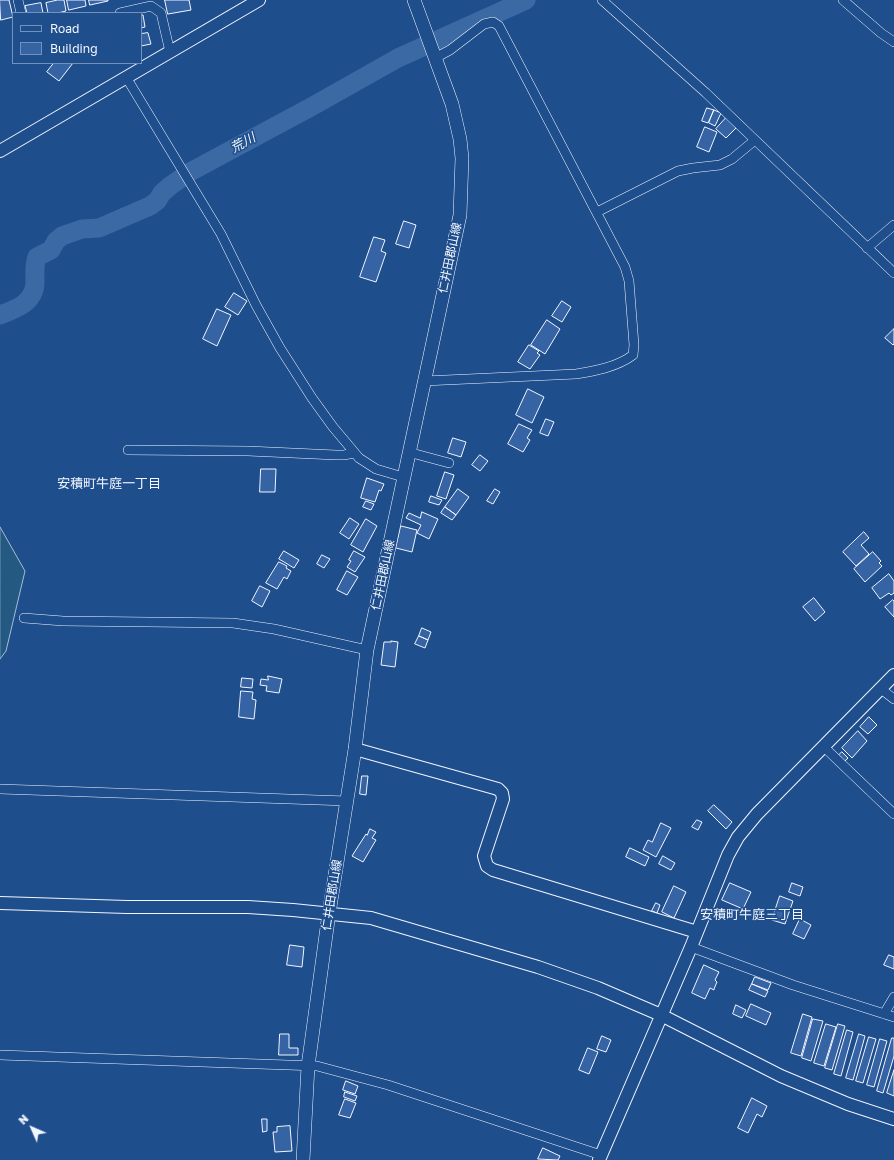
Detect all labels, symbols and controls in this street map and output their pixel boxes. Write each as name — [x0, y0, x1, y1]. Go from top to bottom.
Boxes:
legend — [12, 12, 142, 64]
text: Road — [50, 21, 79, 36]
text: Building — [50, 41, 98, 56]
water label: 荒川 — [228, 130, 258, 156]
street label: 仁井田郡山線 — [435, 221, 465, 295]
district label: 安積町牛庭一丁目 — [57, 476, 161, 492]
street label: 仁井田郡山線 — [368, 538, 398, 612]
street label: 仁井田郡山線 — [319, 858, 345, 932]
district label: 安積町牛庭三丁目 — [700, 907, 804, 923]
north arrow — [12, 1108, 52, 1148]
text: N — [16, 1112, 31, 1127]

